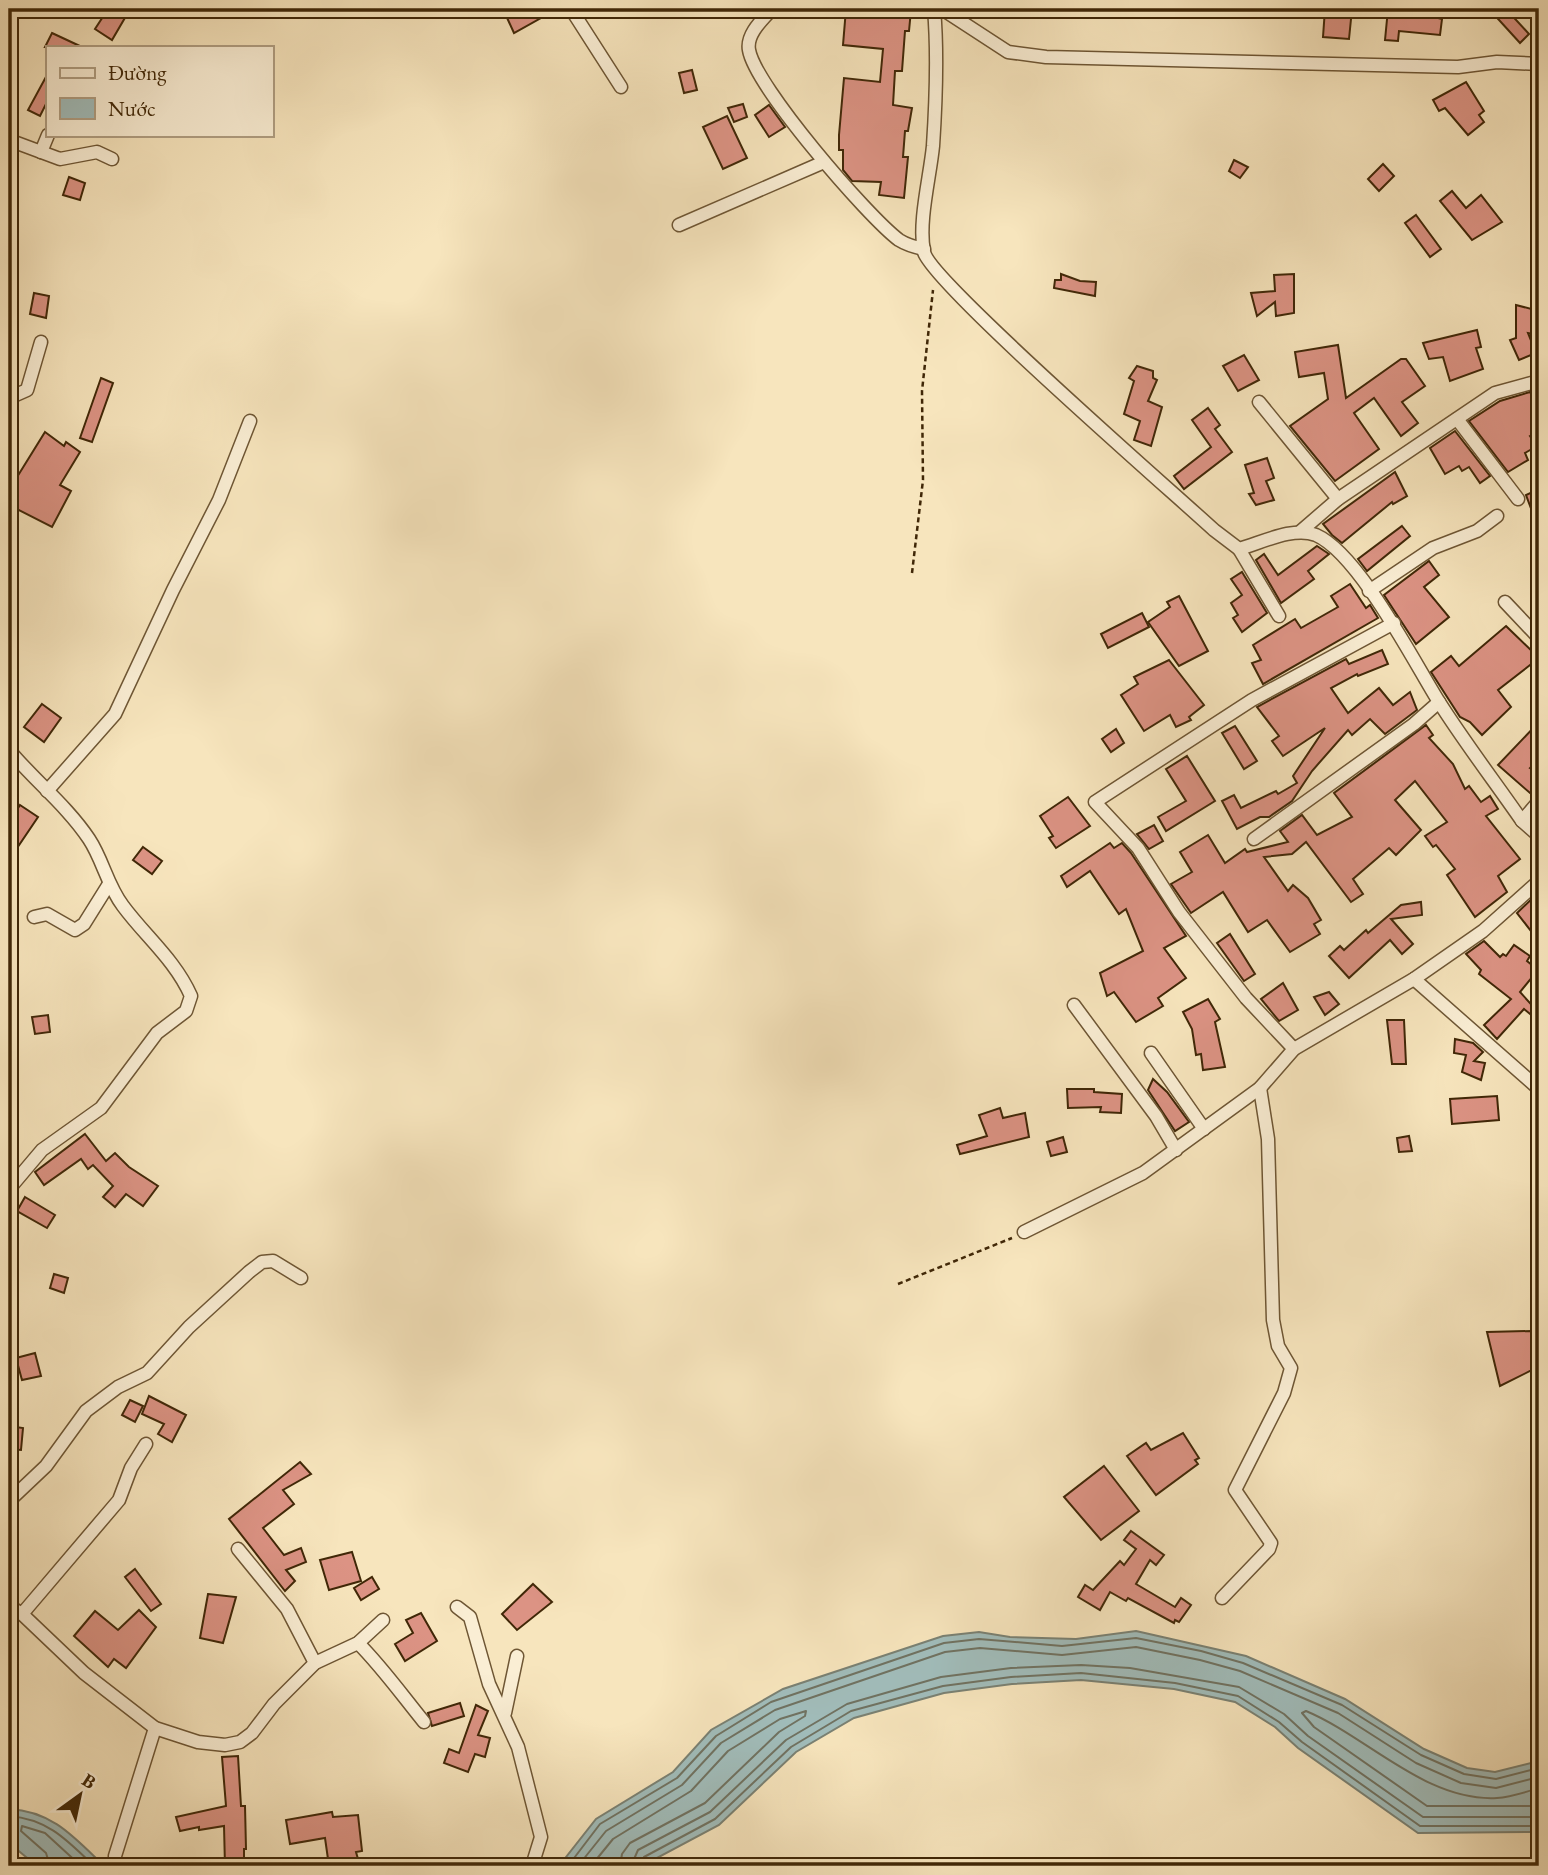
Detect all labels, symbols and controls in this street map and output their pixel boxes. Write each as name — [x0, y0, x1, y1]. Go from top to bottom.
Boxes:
legend — [46, 46, 273, 136]
text: Đường — [108, 59, 167, 86]
text: Nước — [108, 95, 156, 122]
north arrow — [46, 1759, 116, 1829]
text: B — [77, 1767, 101, 1795]

